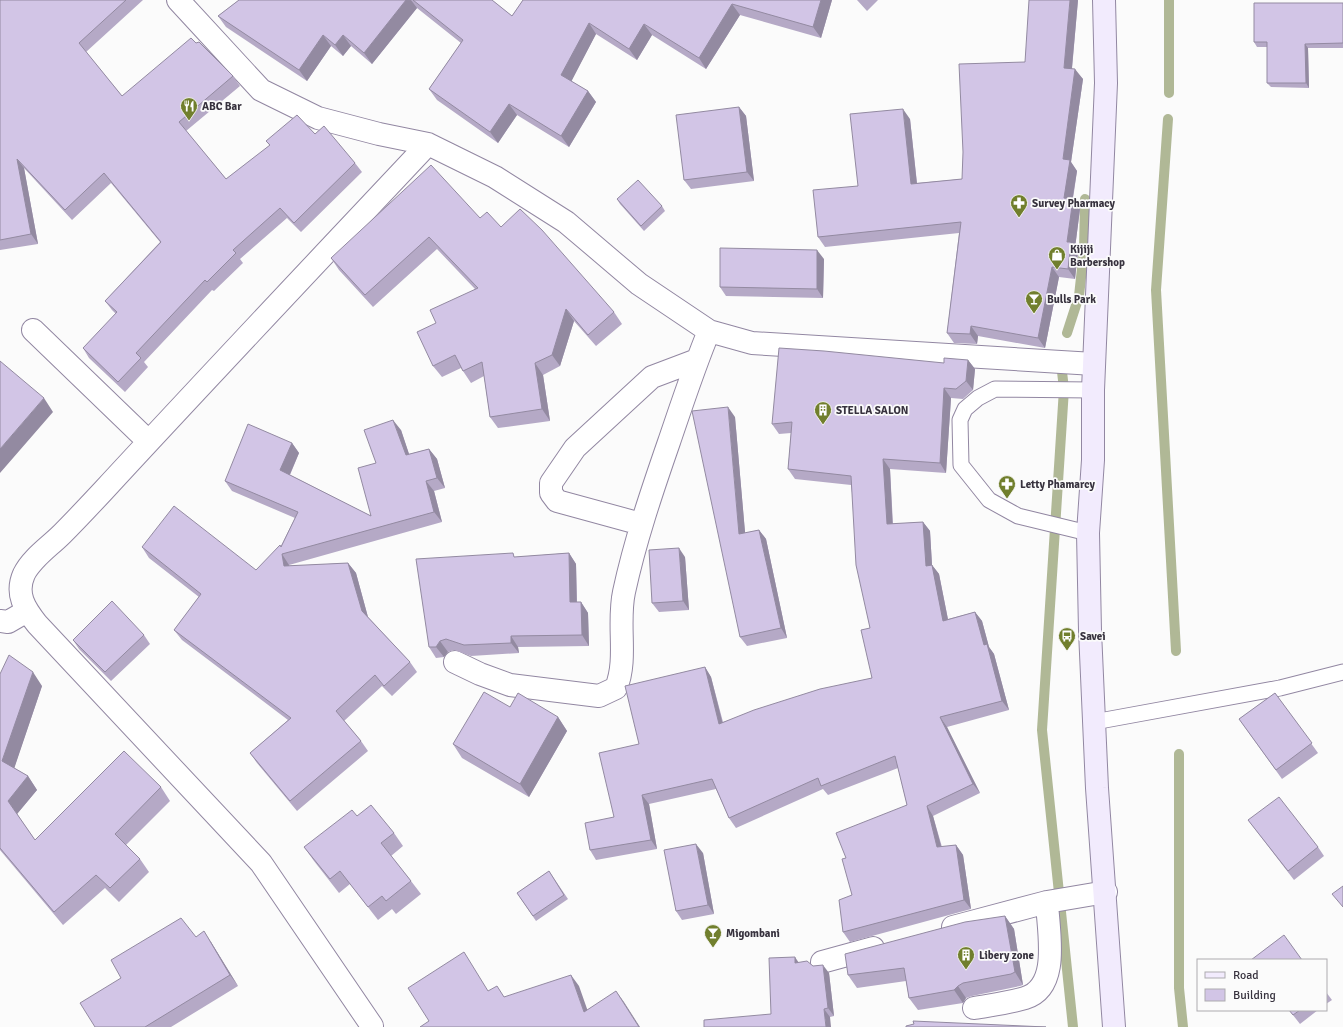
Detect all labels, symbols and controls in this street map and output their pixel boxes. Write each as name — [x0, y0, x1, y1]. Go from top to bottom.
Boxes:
restaurant icon: ABC Bar — [179, 96, 199, 121]
place label: ABC Bar — [202, 100, 242, 113]
pharmacy icon: Survey Pharmacy — [1009, 193, 1029, 218]
place label: Survey Pharmacy — [1032, 197, 1116, 210]
place label: Kijiji Barbershop — [1070, 243, 1125, 269]
shop icon: Kijiji Barbershop — [1047, 245, 1067, 270]
bar icon: Bulls Park — [1024, 289, 1044, 314]
place label: Bulls Park — [1047, 293, 1096, 306]
building icon: STELLA SALON — [813, 400, 833, 425]
place label: STELLA SALON — [836, 404, 908, 417]
pharmacy icon: Letty Phamarcy — [997, 474, 1017, 499]
place label: Letty Phamarcy — [1020, 478, 1095, 491]
bus stop icon: Savei — [1057, 626, 1077, 651]
place label: Savei — [1080, 630, 1106, 643]
bar icon: Migombani — [703, 923, 723, 948]
place label: Migombani — [726, 927, 780, 940]
building icon: Libery zone — [956, 945, 976, 970]
place label: Libery zone — [979, 949, 1034, 962]
legend — [1197, 959, 1327, 1011]
text: Road — [1233, 968, 1259, 983]
text: Building — [1233, 988, 1276, 1003]

